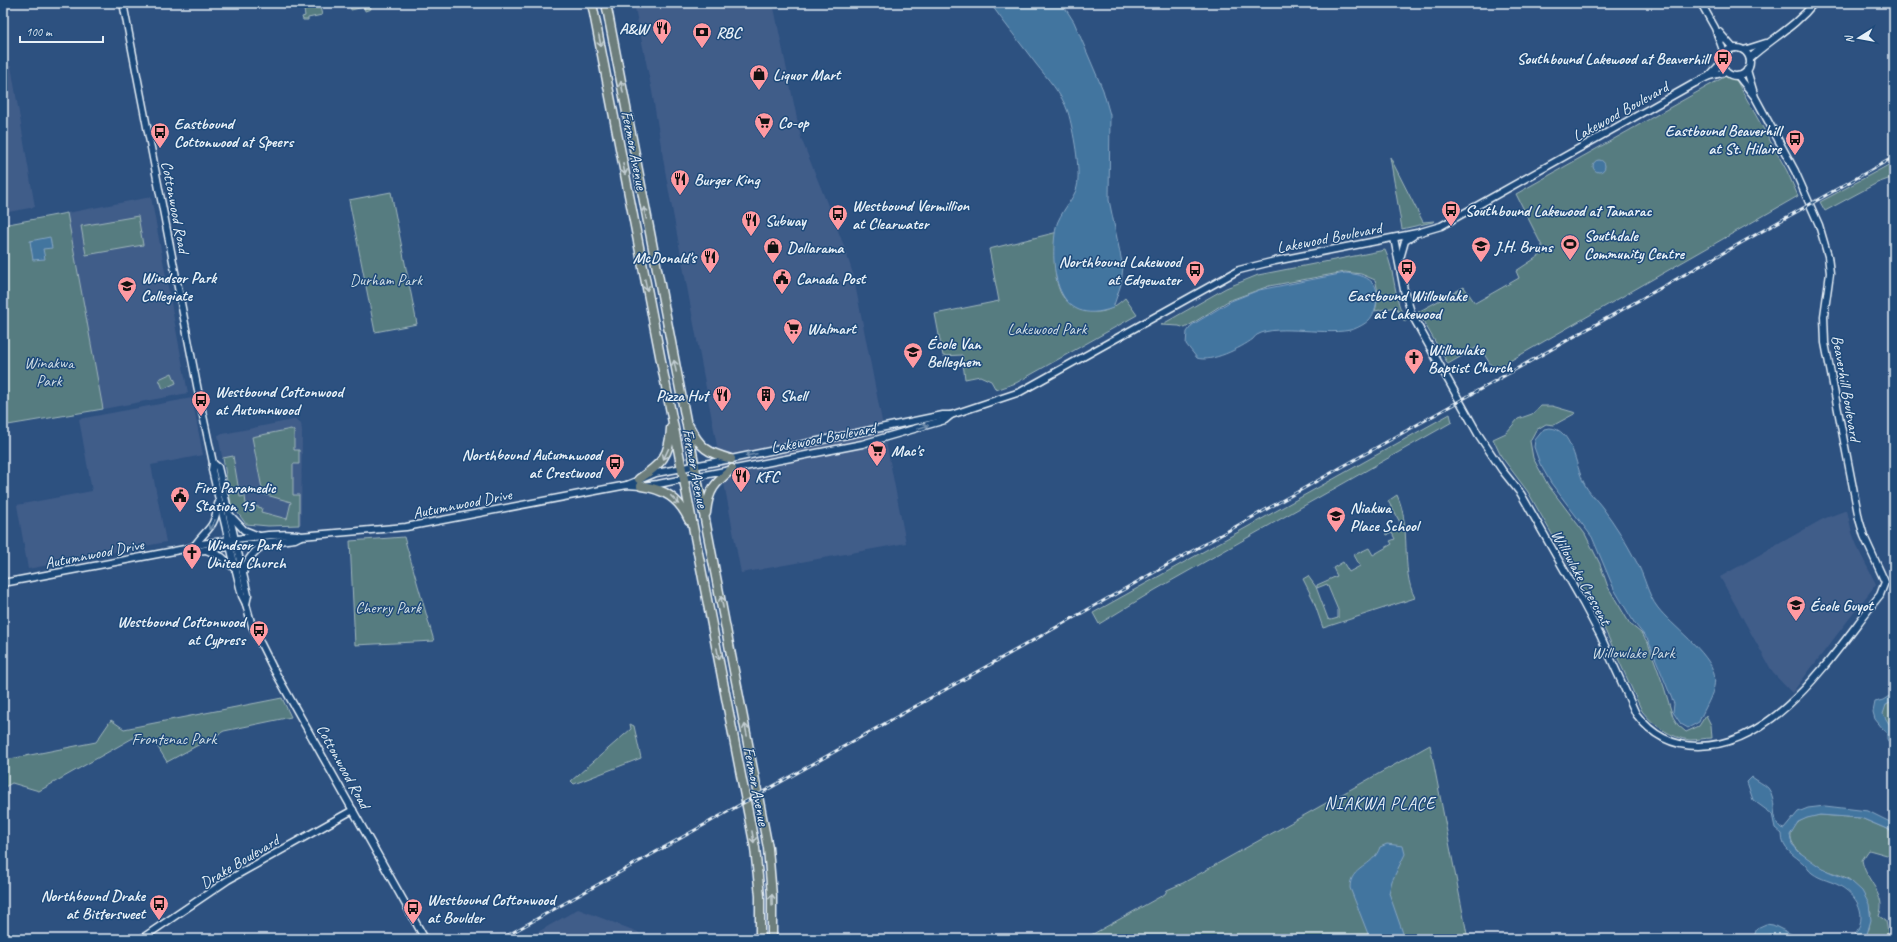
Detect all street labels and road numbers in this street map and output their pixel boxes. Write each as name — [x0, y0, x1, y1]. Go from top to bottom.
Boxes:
street label: Lakewood Boulevard — [1569, 76, 1674, 146]
street label: Fermor Avenue — [617, 109, 652, 193]
street label: Cottonwood Road — [156, 159, 194, 258]
street label: Lakewood Boulevard — [1275, 218, 1386, 258]
street label: Beaverhill Boulevard — [1827, 334, 1866, 445]
street label: Lakewood Boulevard — [769, 418, 880, 458]
street label: Fermor Avenue — [678, 427, 713, 511]
street label: Autumnwood Drive — [411, 484, 515, 523]
street label: Willowlake Crescent — [1547, 526, 1616, 630]
street label: Autumnwood Drive — [43, 534, 147, 573]
street label: Cottonwood Road — [312, 721, 376, 815]
street label: Fermor Avenue — [739, 745, 774, 829]
street label: Drake Boulevard — [196, 829, 285, 893]

